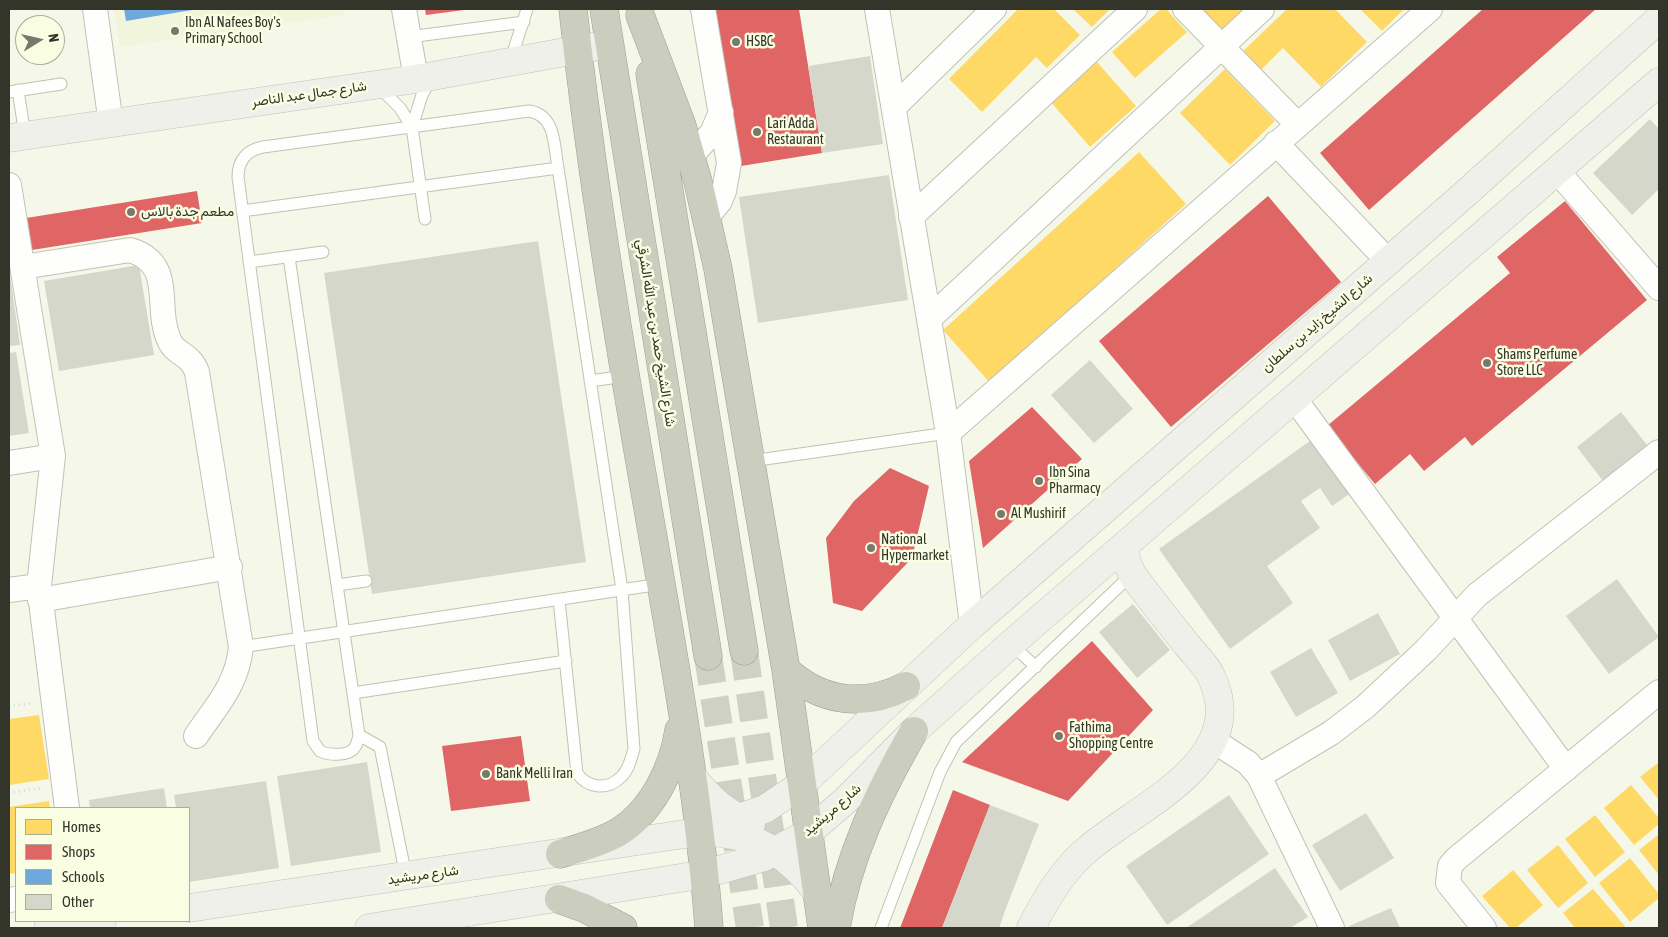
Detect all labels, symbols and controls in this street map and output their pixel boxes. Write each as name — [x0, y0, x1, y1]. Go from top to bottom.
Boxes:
north arrow — [15, 15, 65, 65]
place label: Ibn Al Nafees Boy's Primary School — [185, 15, 281, 48]
marker: Ibn Al Nafees Boy's Primary School — [169, 25, 181, 37]
text: N — [45, 32, 62, 43]
place label: HSBC — [746, 34, 773, 50]
marker: HSBC — [730, 36, 742, 48]
street label: شارع جمال عبد الناصر — [250, 78, 368, 110]
place label: Lari Adda Restaurant — [767, 116, 824, 148]
marker: Lari Adda Restaurant — [751, 126, 763, 138]
place label: مطعم جدة بالاس — [141, 204, 234, 220]
marker: مطعم جدة بالاس — [125, 206, 137, 218]
street label: شارع الشيخ حمد بن عبد الله الشرقي — [633, 238, 679, 428]
street label: شارع الشيخ زايد بن سلطان — [1258, 270, 1376, 376]
place label: Shams Perfume Store LLC — [1497, 347, 1577, 380]
marker: Shams Perfume Store LLC — [1481, 357, 1493, 369]
place label: Ibn Sina Pharmacy — [1049, 465, 1101, 498]
marker: Ibn Sina Pharmacy — [1033, 475, 1045, 487]
place label: Al Mushirif — [1011, 506, 1066, 522]
marker: Al Mushirif — [995, 508, 1007, 520]
place label: National Hypermarket — [881, 532, 949, 564]
marker: National Hypermarket — [865, 542, 877, 554]
place label: Fathima Shopping Centre — [1069, 720, 1153, 752]
marker: Fathima Shopping Centre — [1053, 730, 1065, 742]
place label: Bank Melli Iran — [496, 766, 573, 782]
marker: Bank Melli Iran — [480, 768, 492, 780]
street label: شارع مريشيد — [799, 780, 865, 840]
legend — [15, 807, 190, 922]
text: Homes — [62, 818, 101, 835]
text: Shops — [62, 843, 95, 860]
street label: شارع مريشيد — [386, 862, 460, 888]
text: Schools — [62, 868, 105, 885]
text: Other — [62, 893, 94, 910]

